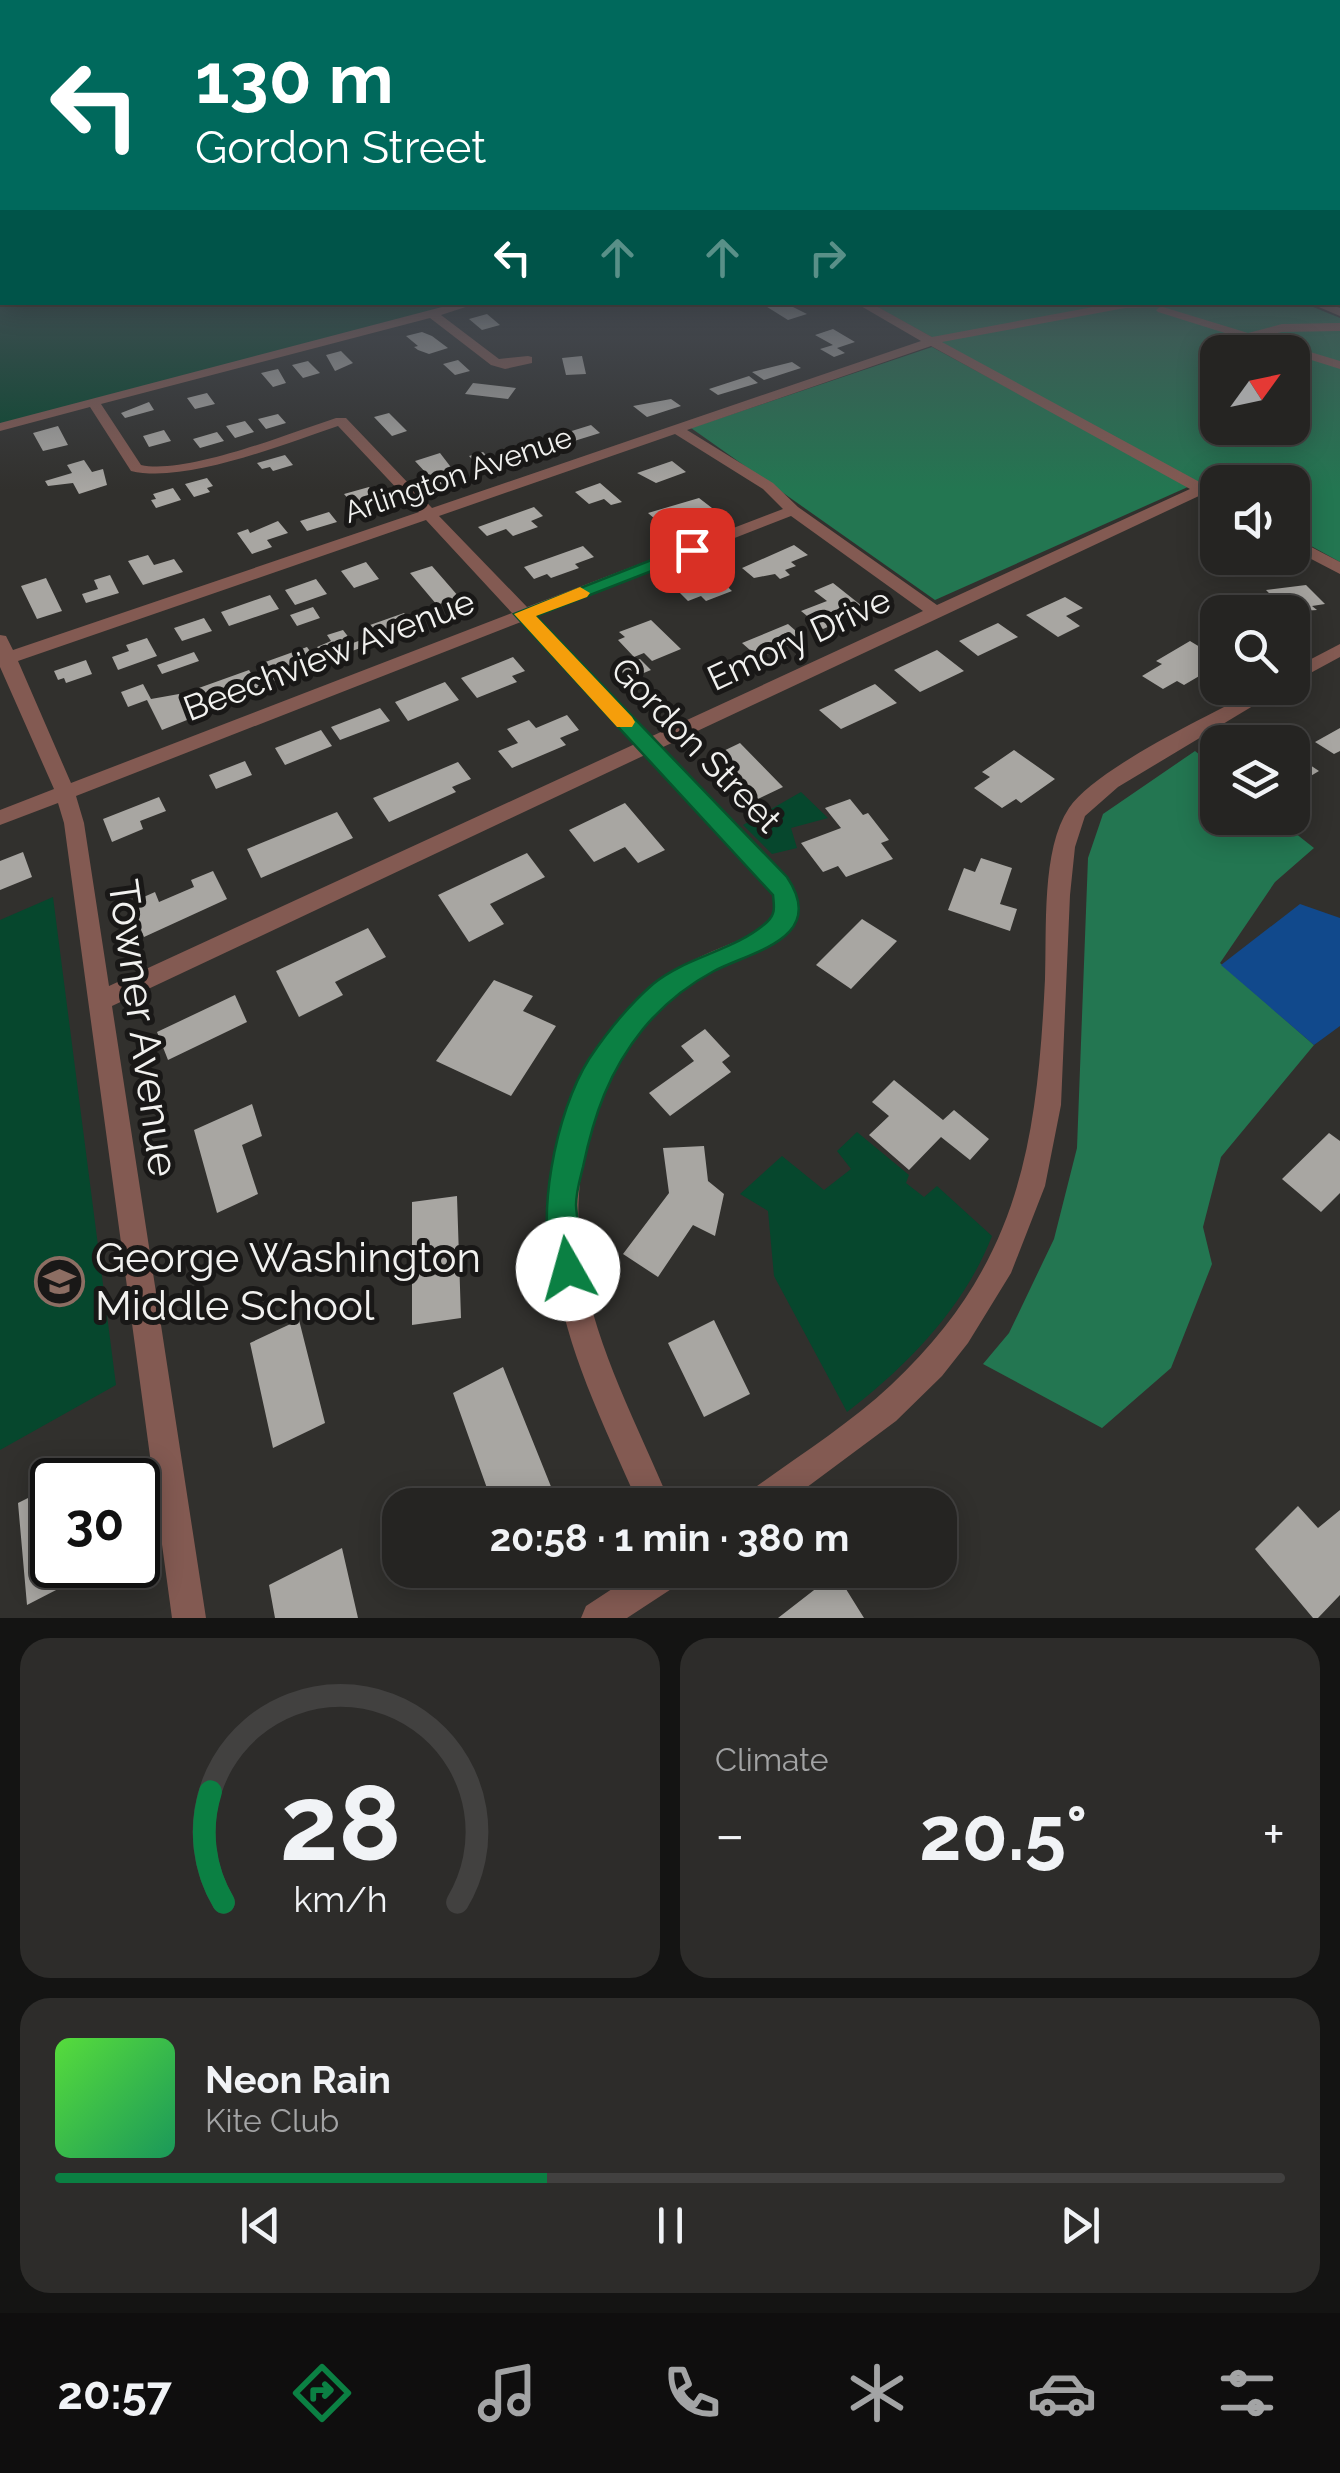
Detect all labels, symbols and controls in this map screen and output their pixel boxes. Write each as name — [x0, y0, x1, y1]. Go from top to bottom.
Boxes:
text: 130 m — [195, 37, 394, 119]
icon: left — [30, 40, 160, 170]
text: Gordon Street — [195, 121, 486, 174]
icon: left — [485, 230, 540, 285]
icon: ahead — [590, 230, 645, 285]
icon: ahead — [695, 230, 750, 285]
icon: right — [800, 230, 855, 285]
north arrow — [1200, 335, 1310, 445]
map controls — [1200, 335, 1310, 835]
street label: Arlington Avenue — [339, 419, 576, 530]
button: sound — [1200, 465, 1310, 575]
pin — [650, 508, 735, 593]
icon: arrive — [665, 523, 720, 578]
street label: Emory Drive — [701, 578, 897, 699]
street label: Beechview Avenue — [178, 580, 480, 729]
button: search — [1200, 595, 1310, 705]
street label: Gordon Street — [603, 649, 790, 841]
button: layers — [1200, 725, 1310, 835]
street label: Towner Avenue — [98, 877, 189, 1180]
position arrow — [516, 1217, 620, 1321]
place label: George Washington Middle School — [95, 1233, 481, 1330]
school or university icon: George Washington Middle School — [34, 1255, 86, 1307]
speed limit sign: 30 — [30, 1458, 160, 1588]
text: 20:58 · 1 min · 380 m — [490, 1515, 849, 1560]
text: Climate — [715, 1741, 829, 1778]
text: 28 — [279, 1762, 401, 1884]
text: 20.5° — [919, 1789, 1087, 1878]
text: − — [715, 1802, 745, 1867]
text: + — [1262, 1802, 1285, 1867]
text: km/h — [293, 1878, 387, 1920]
text: Neon Rain — [205, 2057, 391, 2102]
text: Kite Club — [205, 2102, 339, 2139]
icon: previous — [233, 2198, 288, 2253]
icon: pause — [643, 2198, 698, 2253]
icon: next — [1053, 2198, 1108, 2253]
icon: directions — [287, 2358, 357, 2428]
icon: music — [472, 2358, 542, 2428]
icon: phone — [657, 2358, 727, 2428]
icon: climate — [842, 2358, 912, 2428]
icon: car — [1027, 2358, 1097, 2428]
icon: filters — [1212, 2358, 1282, 2428]
text: 20:57 — [58, 2367, 172, 2420]

